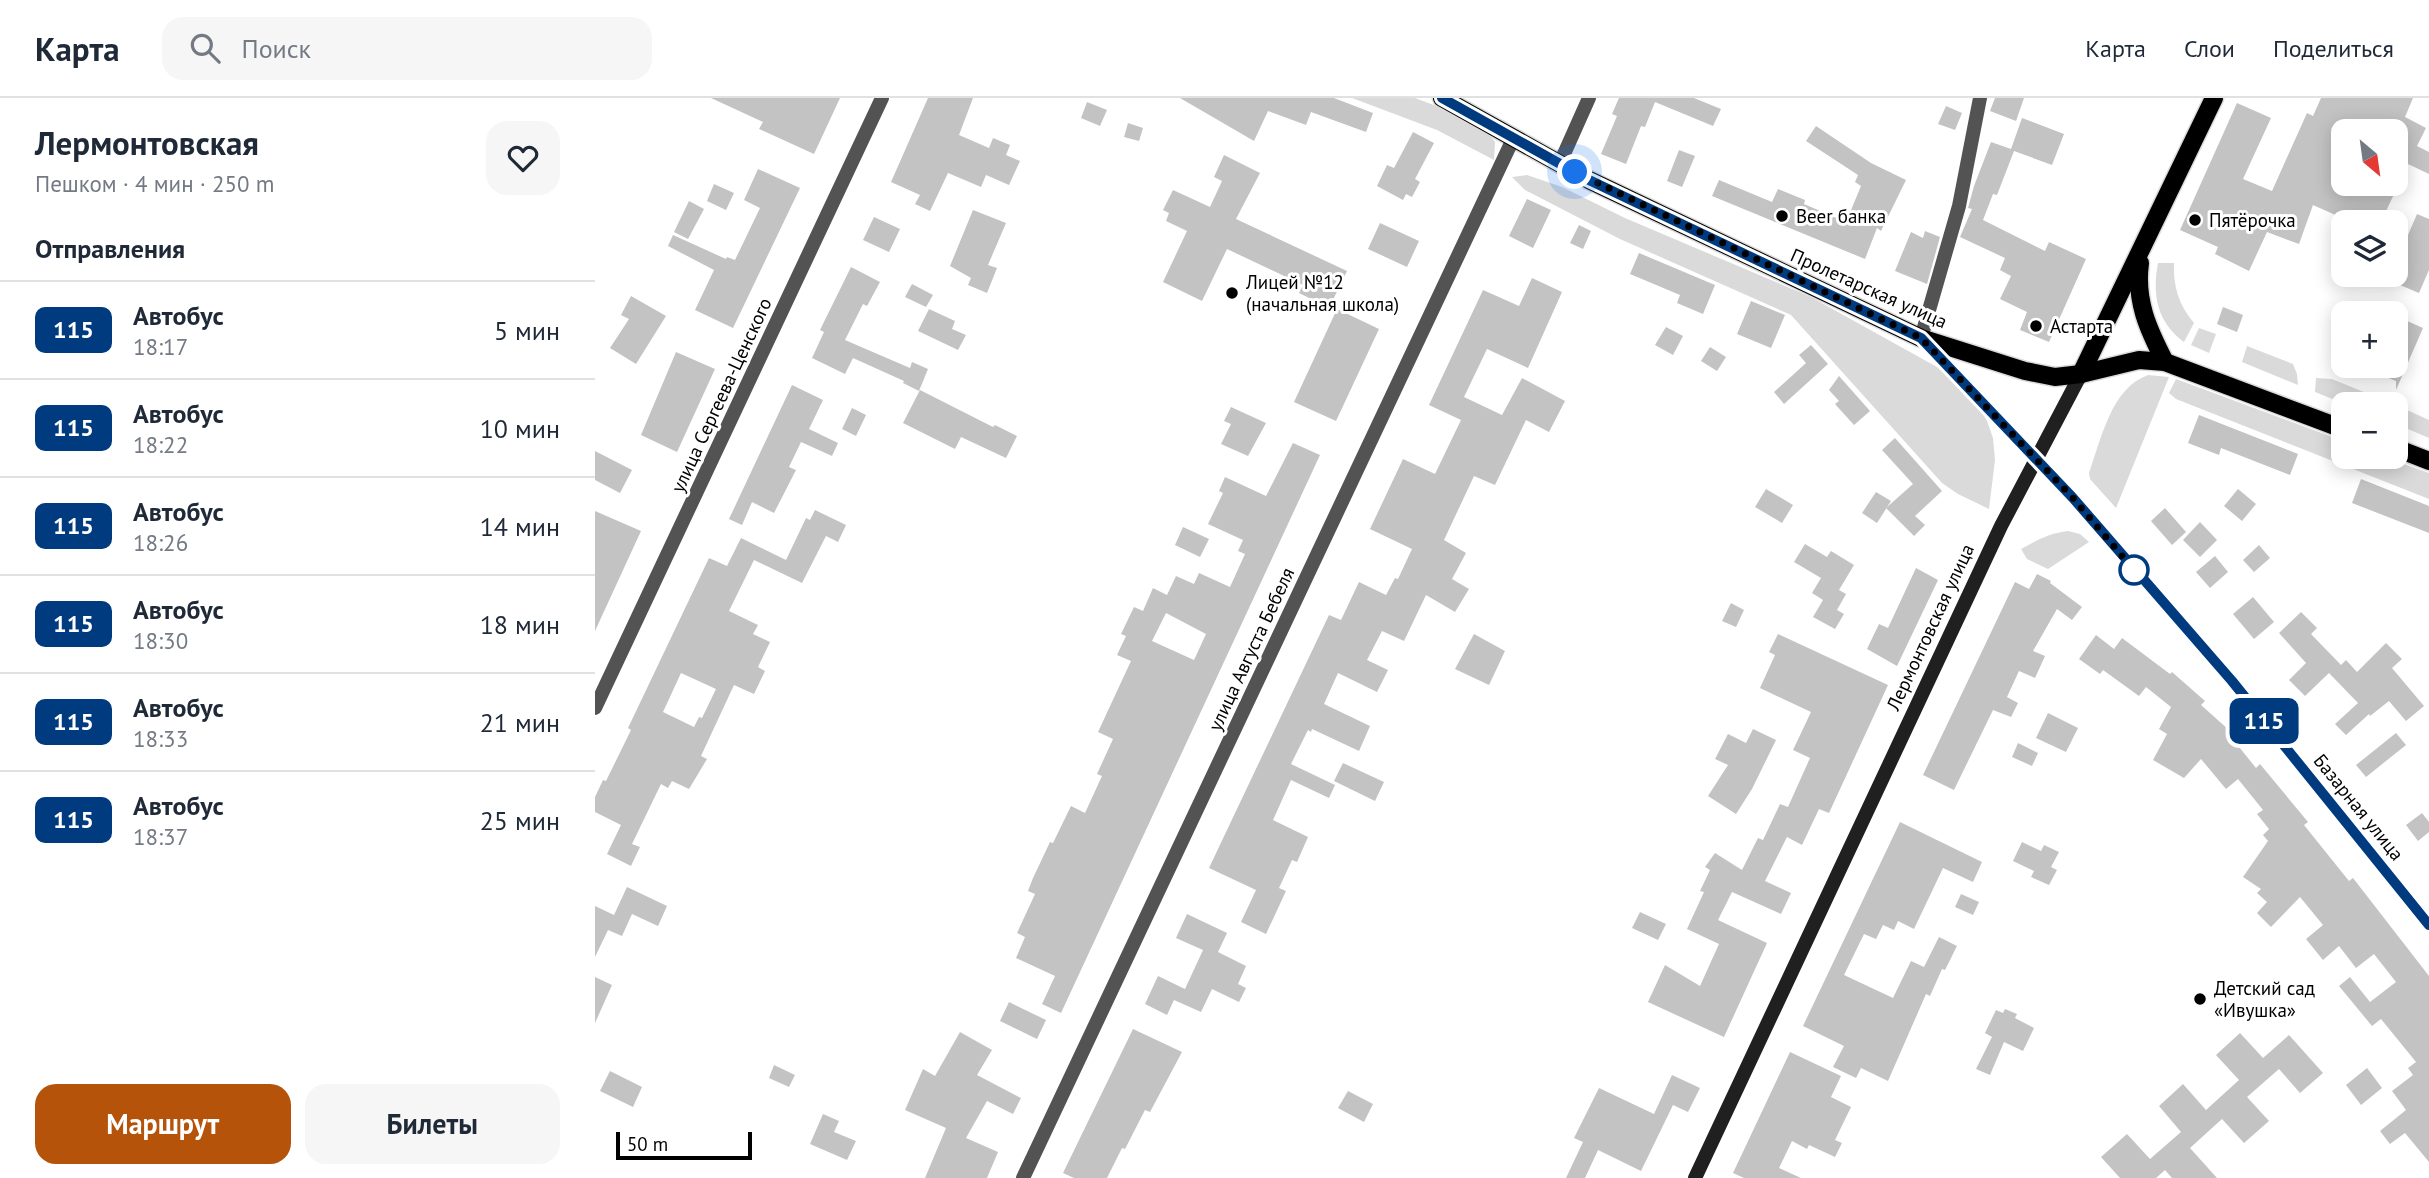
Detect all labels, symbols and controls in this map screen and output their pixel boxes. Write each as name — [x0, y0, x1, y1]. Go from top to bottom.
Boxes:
search box — [162, 17, 652, 80]
text: Карта — [35, 27, 120, 70]
icon: search — [186, 29, 224, 67]
text: Поиск — [242, 32, 311, 65]
text: Карта — [2085, 33, 2146, 64]
text: Слои — [2184, 33, 2235, 64]
text: Поделиться — [2273, 33, 2394, 64]
north arrow — [2331, 119, 2408, 196]
map controls — [2331, 119, 2408, 469]
text: Лермонтовская — [35, 121, 259, 164]
button: heart — [486, 121, 560, 195]
your location — [1557, 154, 1592, 189]
text: Пешком · 4 мин · 250 m — [35, 169, 274, 198]
place label: Beer банка — [1796, 204, 1886, 228]
marker: Beer банка — [1774, 208, 1790, 224]
place label: Пятёрочка — [2209, 208, 2296, 232]
button: layers — [2331, 210, 2408, 287]
marker: Пятёрочка — [2187, 212, 2203, 228]
text: Отправления — [35, 232, 185, 265]
street label: Пролетарская улица — [1787, 243, 1951, 333]
place label: Лицей №12 (начальная школа) — [1245, 270, 1399, 316]
marker: Лицей №12 (начальная школа) — [1224, 285, 1240, 301]
street label: улица Сергеева-Ценского — [665, 294, 777, 496]
text: Автобус — [133, 299, 224, 332]
button: + — [2331, 301, 2408, 378]
text: 115 — [53, 314, 94, 345]
text: 5 мин — [494, 314, 560, 347]
place label: Астарта — [2050, 314, 2113, 338]
marker: Астарта — [2028, 318, 2044, 334]
text: 18:17 — [133, 332, 188, 361]
button: − — [2331, 392, 2408, 469]
text: Автобус — [133, 397, 224, 430]
text: 115 — [53, 412, 94, 443]
text: 10 мин — [480, 412, 560, 445]
text: 18:22 — [133, 430, 188, 459]
text: Автобус — [133, 495, 224, 528]
text: 115 — [53, 510, 94, 541]
text: 14 мин — [480, 510, 560, 543]
text: 18:26 — [133, 528, 188, 557]
street label: Лермонтовская улица — [1880, 540, 1979, 715]
unlabelled marker — [2119, 555, 2149, 585]
street label: улица Августа Бебеля — [1203, 563, 1299, 735]
text: Автобус — [133, 593, 224, 626]
text: 115 — [53, 608, 94, 639]
text: 18 мин — [480, 608, 560, 641]
text: 18:30 — [133, 626, 188, 655]
text: Автобус — [133, 691, 224, 724]
line badge: 115 — [2224, 698, 2304, 744]
text: 115 — [2244, 705, 2284, 736]
text: 115 — [53, 706, 94, 737]
text: 21 мин — [480, 706, 560, 739]
text: 18:33 — [133, 724, 188, 753]
street label: Базарная улица — [2309, 749, 2409, 865]
text: Автобус — [133, 789, 224, 822]
text: 115 — [53, 804, 94, 835]
text: 25 мин — [480, 804, 560, 837]
text: 18:37 — [133, 822, 188, 851]
place label: Детский сад «Ивушка» — [2214, 976, 2315, 1022]
marker: Детский сад «Ивушка» — [2192, 991, 2208, 1007]
button: Маршрут — [35, 1084, 291, 1164]
button: Билеты — [305, 1084, 560, 1164]
scale bar — [616, 1129, 753, 1161]
text: 50 m — [627, 1132, 668, 1156]

